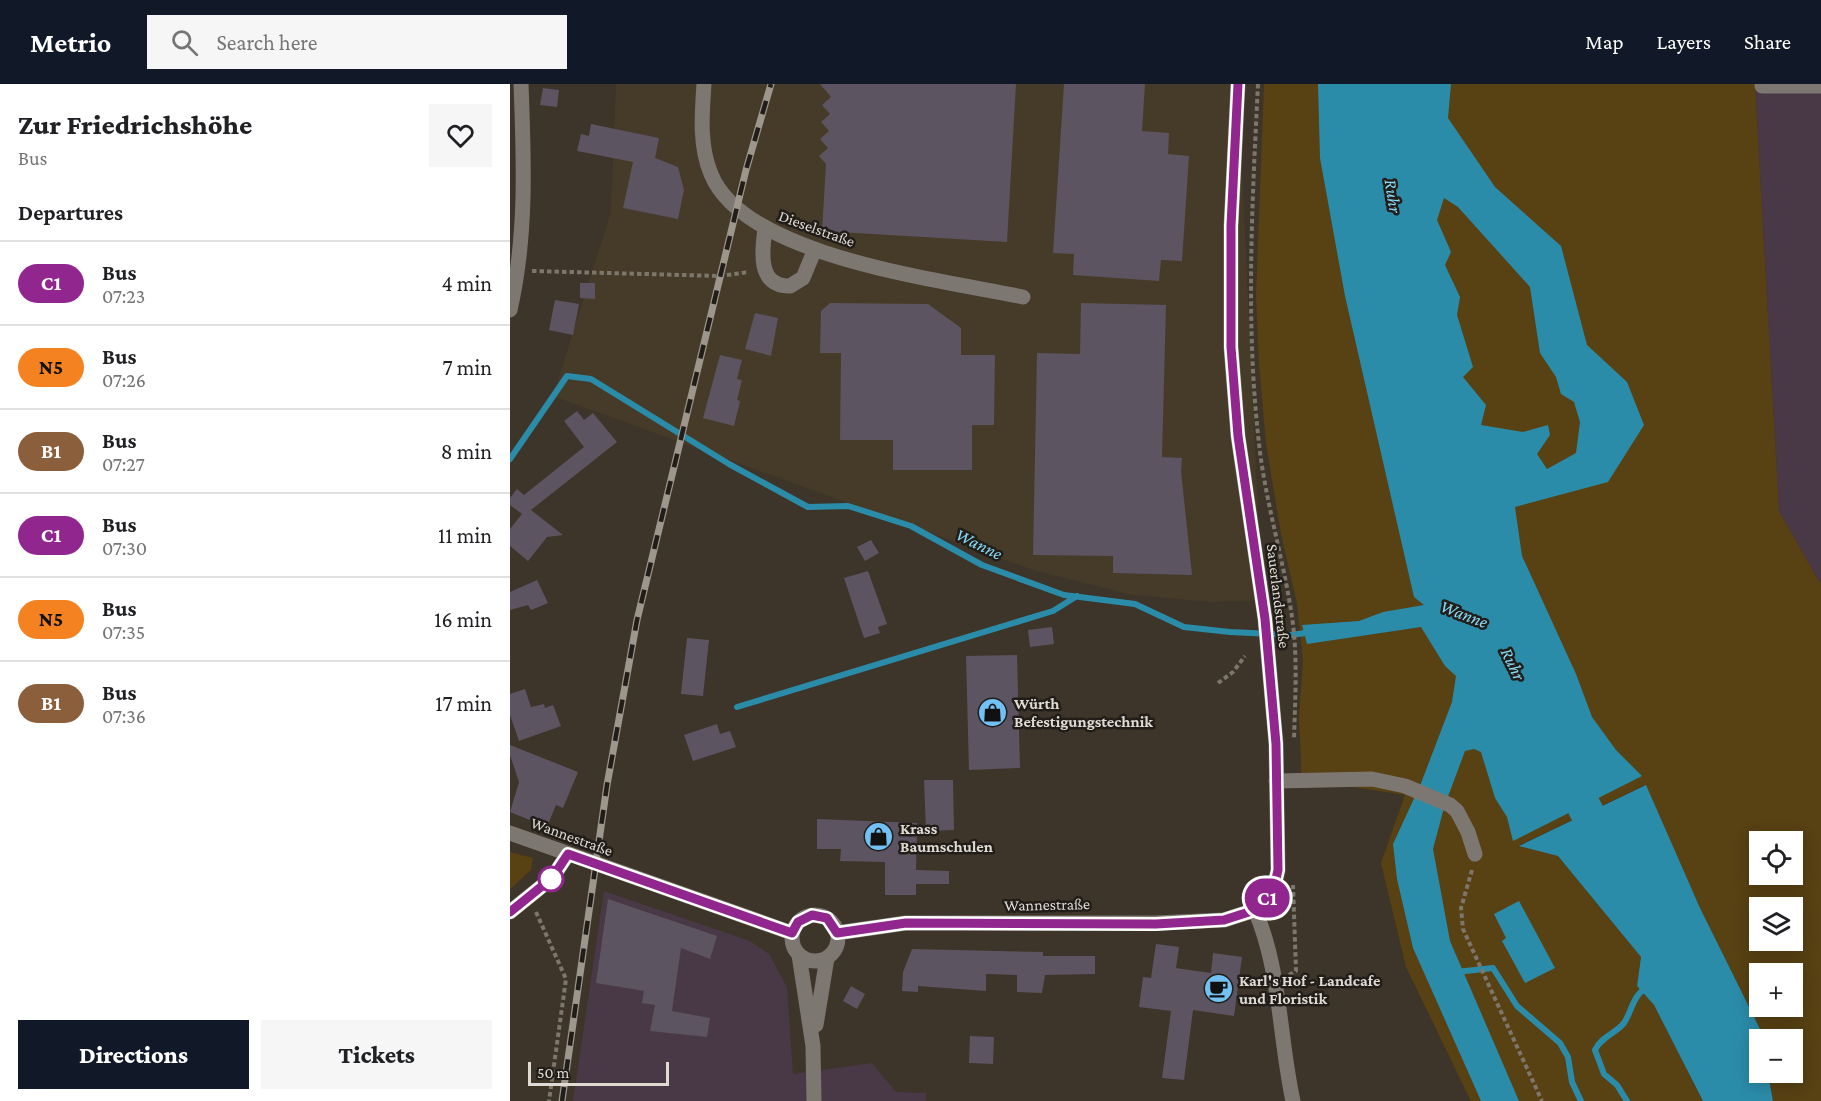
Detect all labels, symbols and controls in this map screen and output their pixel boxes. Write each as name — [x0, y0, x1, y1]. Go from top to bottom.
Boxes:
search box — [147, 15, 567, 69]
icon: search — [168, 26, 201, 59]
text: Metrio — [30, 27, 111, 58]
text: Search here — [216, 30, 317, 55]
text: Map — [1585, 30, 1624, 54]
text: Layers — [1657, 30, 1711, 54]
text: Share — [1744, 30, 1791, 54]
button: heart — [429, 104, 492, 167]
text: Zur Friedrichshöhe — [18, 109, 252, 140]
text: Bus — [18, 147, 47, 169]
water label: Ruhr — [1380, 178, 1406, 215]
text: Departures — [18, 200, 123, 225]
street label: Dieselstraße — [776, 207, 857, 250]
text: Bus — [102, 260, 136, 285]
text: C1 — [41, 271, 61, 295]
text: 4 min — [441, 271, 492, 296]
text: 07:23 — [102, 285, 145, 307]
text: Bus — [102, 344, 136, 369]
text: N5 — [39, 355, 63, 379]
text: 7 min — [442, 355, 492, 380]
text: 07:26 — [102, 369, 146, 391]
text: Bus — [102, 428, 136, 453]
text: B1 — [41, 439, 61, 463]
text: 8 min — [441, 439, 492, 464]
text: 07:27 — [102, 453, 145, 475]
text: Bus — [102, 512, 136, 537]
text: C1 — [41, 523, 61, 547]
text: 11 min — [438, 523, 492, 548]
water label: Wanne — [953, 524, 1006, 564]
text: 07:30 — [102, 537, 147, 559]
street label: Sauerlandstraße — [1264, 543, 1293, 649]
text: Bus — [102, 596, 136, 621]
water label: Wanne — [1437, 596, 1491, 632]
text: N5 — [39, 607, 63, 631]
text: 16 min — [434, 607, 492, 632]
text: 07:35 — [102, 621, 145, 643]
water label: Ruhr — [1497, 644, 1530, 684]
text: Bus — [102, 680, 136, 705]
text: B1 — [41, 691, 61, 715]
text: 17 min — [435, 691, 492, 716]
place label: Würth Befestigungstechnik — [1013, 695, 1153, 730]
shop icon: Würth Befestigungstechnik — [977, 696, 1009, 728]
text: 07:36 — [102, 705, 146, 727]
street label: Wannestraße — [529, 814, 615, 859]
place label: Krass Baumschulen — [900, 820, 993, 855]
shop icon: Krass Baumschulen — [863, 821, 895, 853]
map controls — [1749, 831, 1803, 1083]
button: locate — [1749, 831, 1803, 885]
unlabelled marker — [538, 866, 564, 892]
line badge: C1 — [1240, 878, 1294, 918]
text: C1 — [1257, 886, 1277, 910]
street label: Wannestraße — [1004, 895, 1090, 914]
button: layers — [1749, 897, 1803, 951]
button: + — [1749, 963, 1803, 1017]
place label: Karl's Hof - Landcafe und Floristik — [1239, 972, 1381, 1007]
cafe icon: Karl's Hof - Landcafe und Floristik — [1202, 973, 1234, 1005]
button: Directions — [18, 1020, 249, 1089]
button: Tickets — [261, 1020, 492, 1089]
button: − — [1749, 1029, 1803, 1083]
scale bar — [528, 1059, 669, 1086]
text: 50 m — [537, 1064, 569, 1081]

